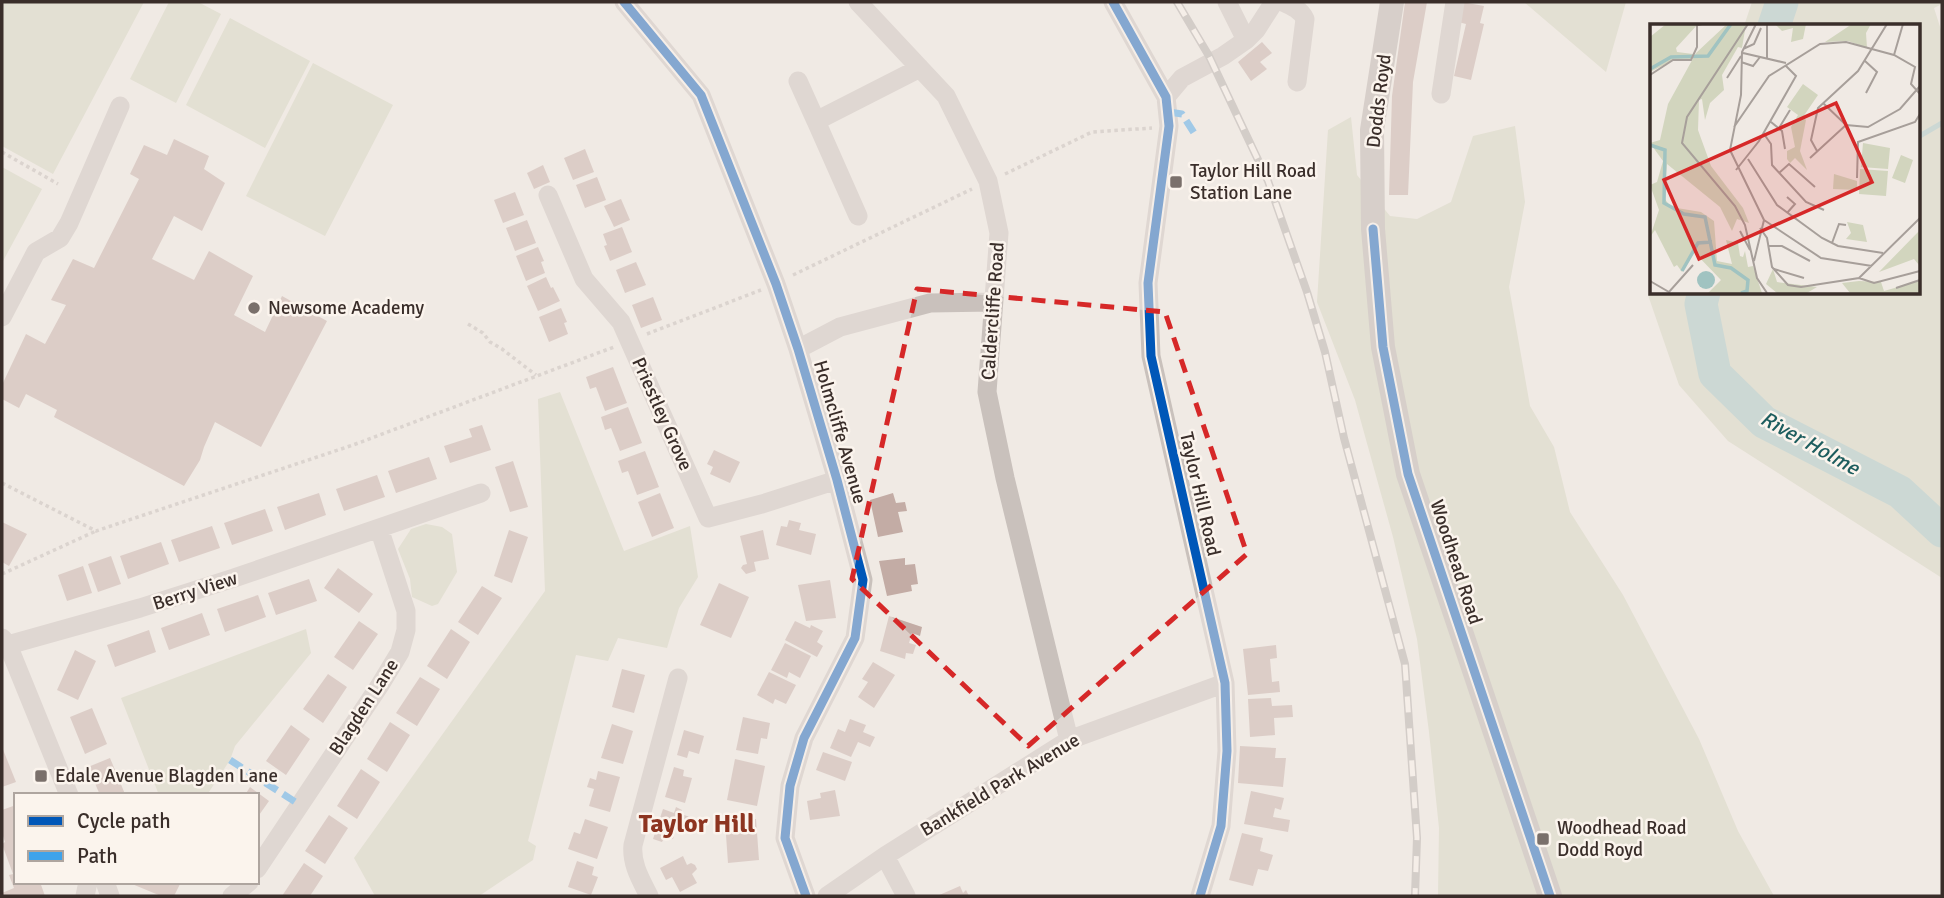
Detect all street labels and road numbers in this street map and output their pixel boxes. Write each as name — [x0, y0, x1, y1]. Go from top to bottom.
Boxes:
street label: Dodds Royd — [1361, 53, 1397, 149]
street label: Caldercliffe Road — [976, 241, 1010, 381]
street label: Priestley Grove — [626, 354, 698, 474]
street label: Holmcliffe Avenue — [808, 358, 872, 506]
street label: Taylor Hill Road — [1174, 430, 1226, 558]
street label: Woodhead Road — [1425, 497, 1487, 627]
street label: Berry View — [150, 566, 241, 616]
street label: Blagden Lane — [324, 654, 404, 760]
street label: Bankfield Park Avenue — [916, 728, 1084, 842]

